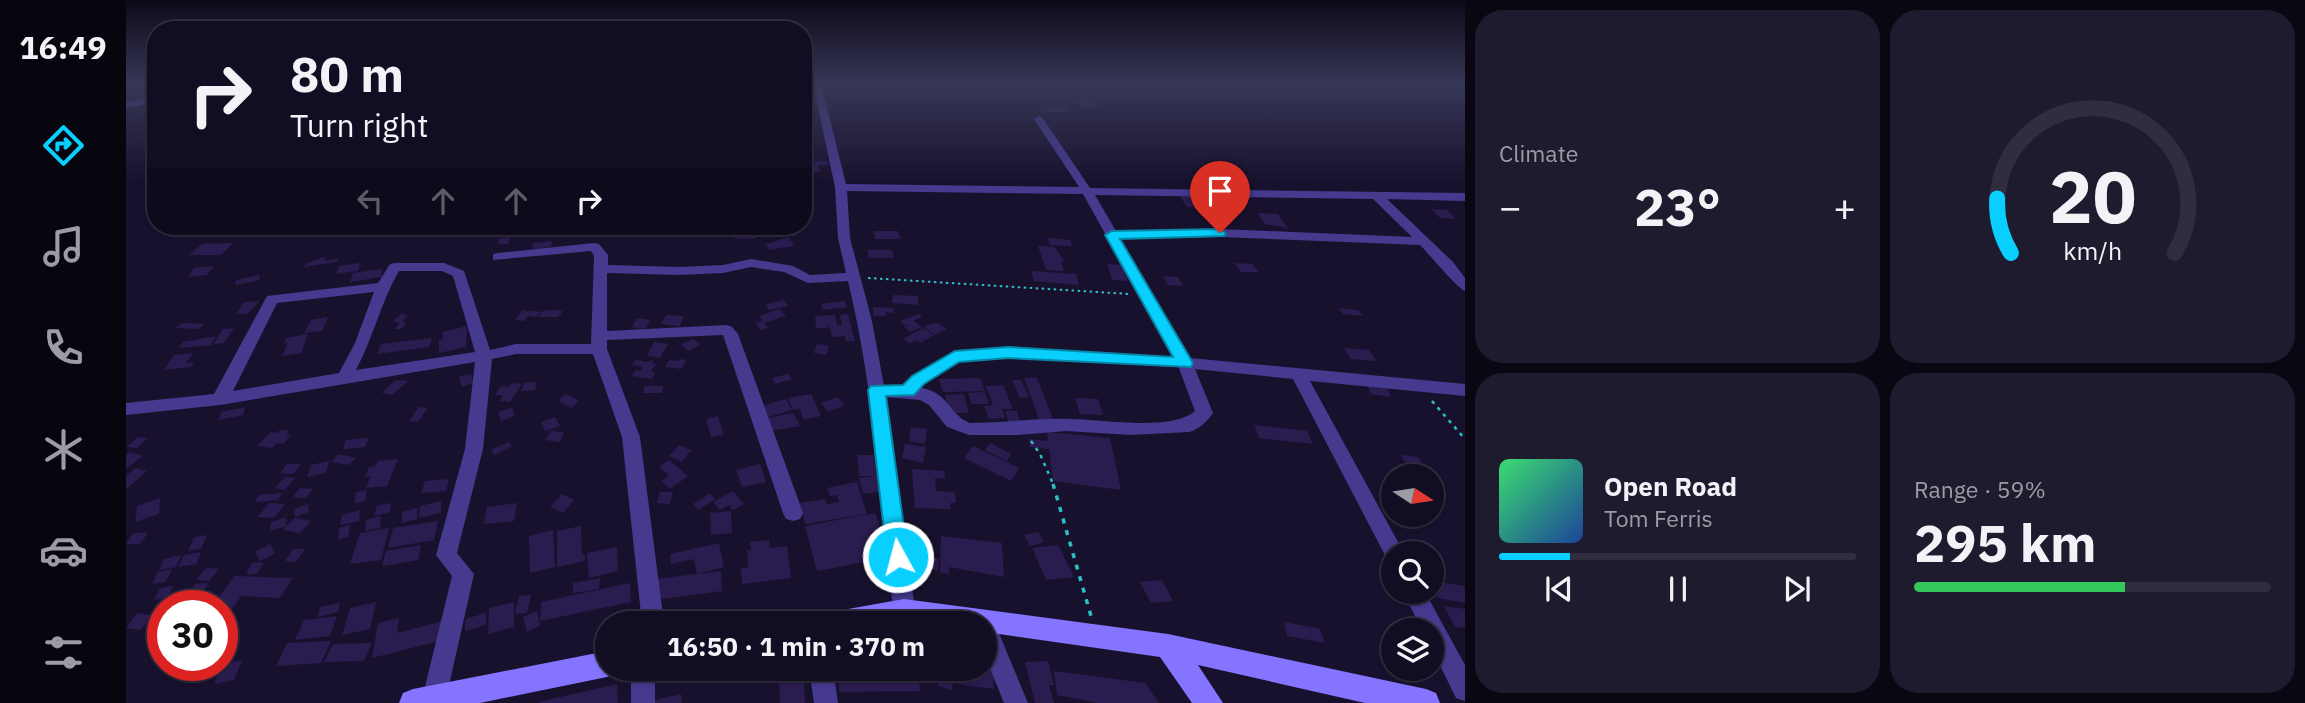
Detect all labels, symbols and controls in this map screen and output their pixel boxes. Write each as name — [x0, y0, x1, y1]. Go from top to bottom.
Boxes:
text: 16:49 — [19, 26, 107, 68]
text: 80 m — [290, 42, 404, 105]
icon: right — [175, 49, 266, 140]
text: Turn right — [290, 104, 428, 146]
icon: directions — [39, 121, 88, 170]
text: Climate — [1499, 138, 1578, 168]
text: 20 — [2049, 148, 2136, 243]
pin — [1190, 161, 1250, 233]
icon: arrive — [1201, 172, 1239, 210]
text: 23° — [1634, 173, 1721, 240]
icon: left — [351, 182, 389, 220]
icon: ahead — [424, 182, 462, 220]
icon: ahead — [497, 182, 535, 220]
icon: right — [570, 182, 608, 220]
text: − — [1499, 182, 1522, 231]
text: + — [1833, 182, 1856, 231]
icon: music — [39, 222, 88, 271]
text: km/h — [2063, 233, 2122, 266]
icon: phone — [39, 323, 88, 372]
icon: climate — [39, 425, 88, 474]
north arrow — [1381, 464, 1444, 527]
map controls — [1381, 464, 1444, 681]
text: Open Road — [1604, 469, 1737, 503]
text: Range · 59% — [1914, 474, 2046, 504]
text: Tom Ferris — [1604, 503, 1713, 533]
text: 295 km — [1914, 509, 2096, 576]
position arrow — [861, 520, 935, 594]
icon: car — [39, 526, 88, 575]
button: search — [1381, 541, 1444, 604]
icon: previous — [1540, 570, 1578, 608]
icon: pause — [1659, 570, 1697, 608]
icon: next — [1778, 570, 1816, 608]
speed limit sign: 30 — [147, 590, 238, 681]
button: layers — [1381, 618, 1444, 681]
icon: filters — [39, 628, 88, 677]
text: 16:50 · 1 min · 370 m — [667, 629, 925, 663]

